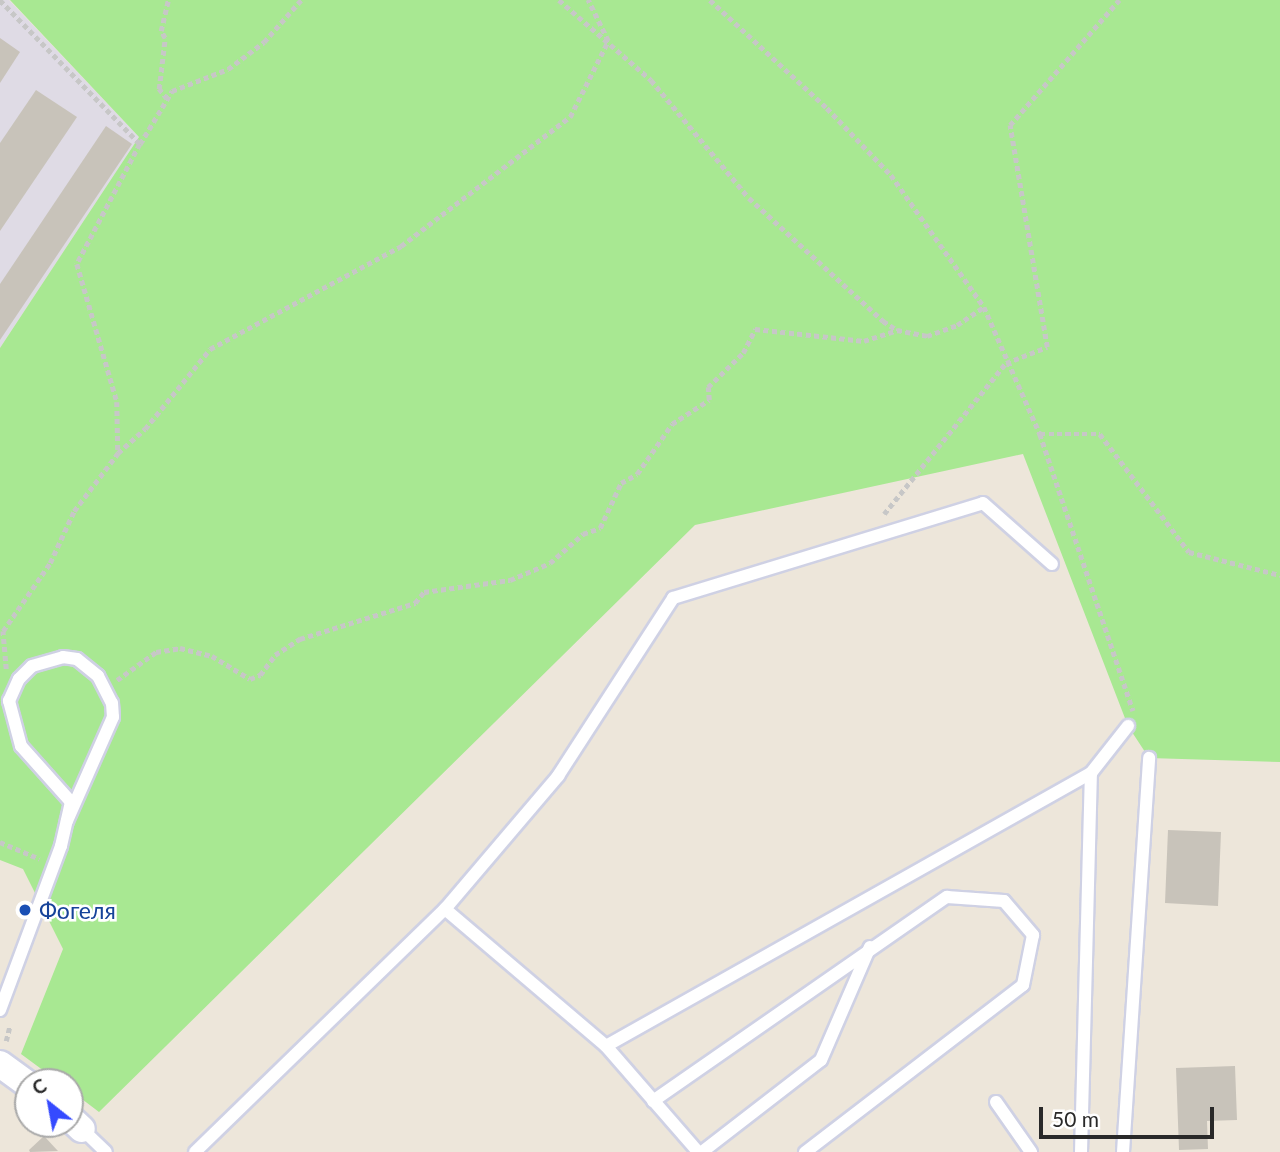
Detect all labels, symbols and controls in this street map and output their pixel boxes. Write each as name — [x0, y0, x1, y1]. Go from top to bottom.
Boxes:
place label: Фогеля — [39, 896, 116, 924]
marker: Фогеля — [17, 902, 33, 918]
north arrow — [14, 1068, 84, 1138]
text: С — [28, 1073, 50, 1099]
scale bar — [1042, 1092, 1217, 1136]
text: 50 m — [1052, 1106, 1099, 1131]

